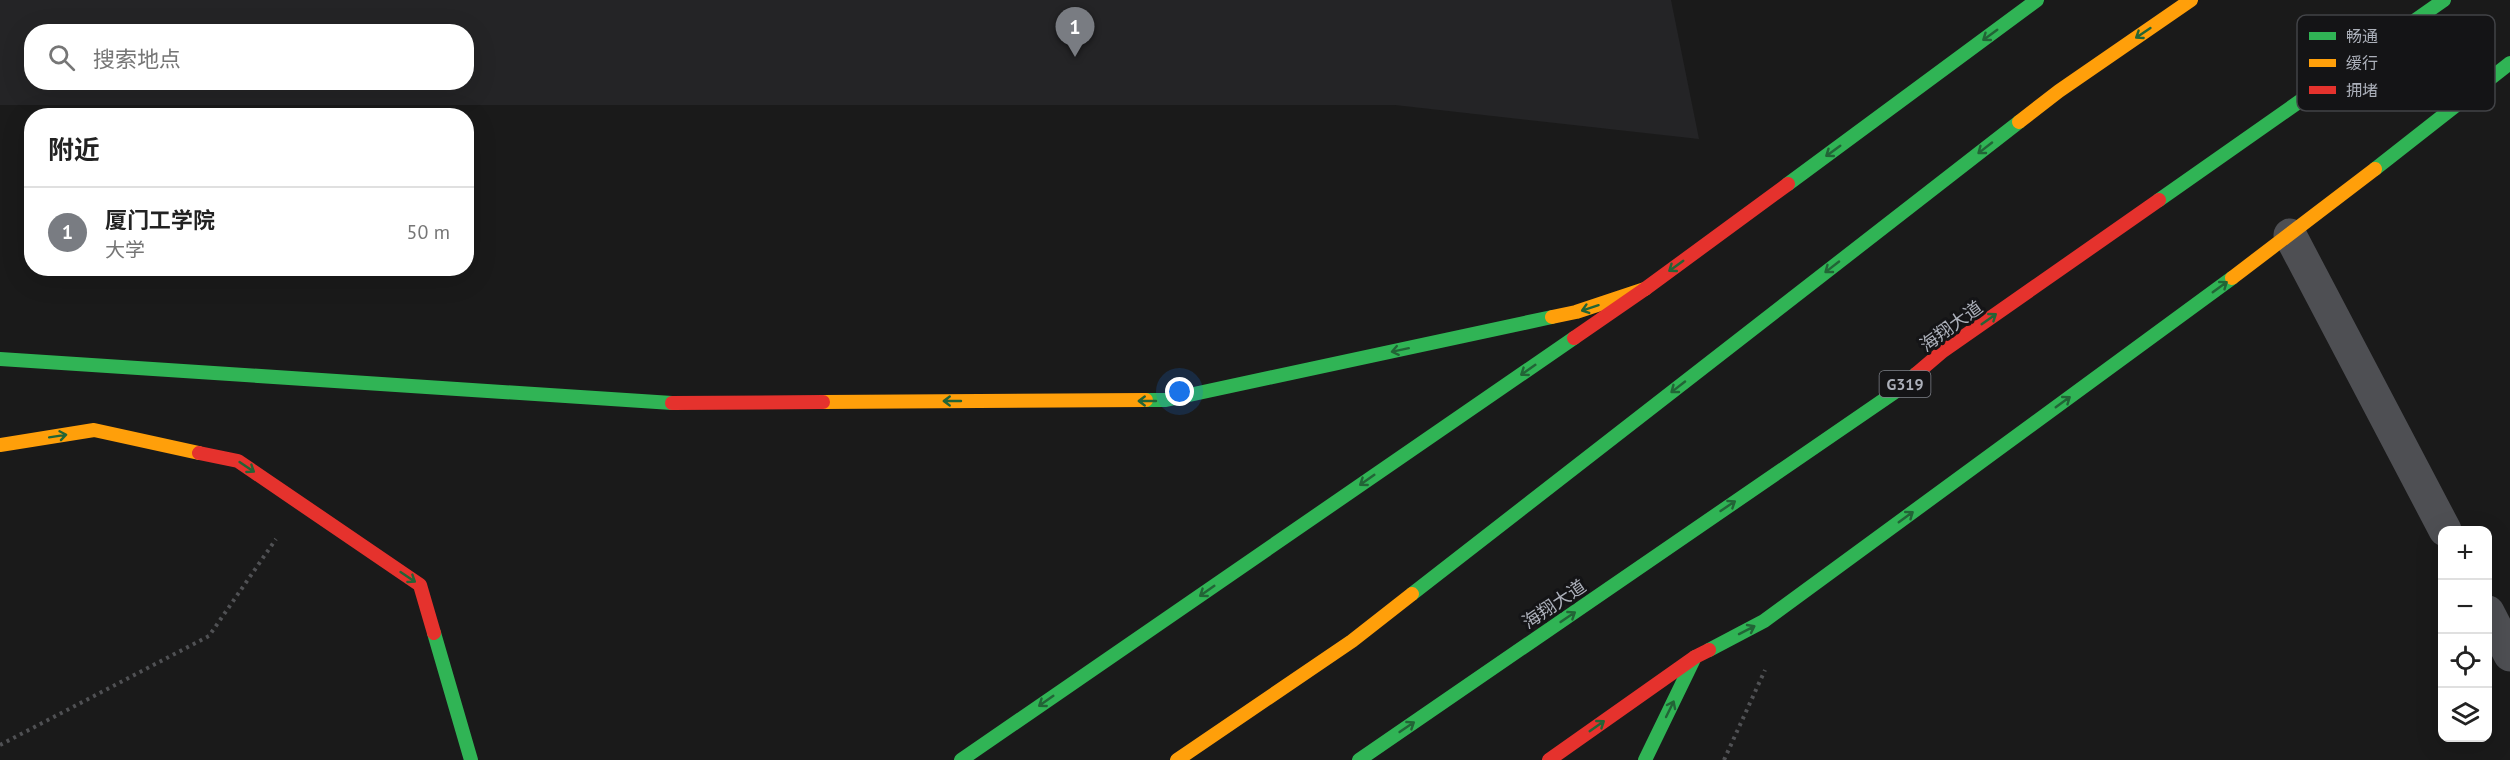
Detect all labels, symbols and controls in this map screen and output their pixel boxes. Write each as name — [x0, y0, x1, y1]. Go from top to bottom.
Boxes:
pin: 1 — [1056, 8, 1094, 57]
legend — [2297, 15, 2495, 111]
search box — [24, 24, 474, 90]
text: 畅通 — [2346, 26, 2378, 46]
one-way arrow — [2135, 27, 2152, 39]
one-way arrow — [1982, 29, 1998, 41]
icon: search — [45, 41, 78, 74]
text: 搜索地点 — [93, 45, 181, 73]
text: 缓行 — [2346, 53, 2378, 73]
text: 拥堵 — [2346, 80, 2378, 100]
text: 附近 — [48, 133, 100, 166]
one-way arrow — [1978, 141, 1994, 154]
one-way arrow — [1825, 144, 1841, 157]
text: 厦门工学院 — [105, 206, 215, 234]
text: 1 — [62, 219, 73, 245]
text: 50 m — [407, 219, 450, 245]
text: 大学 — [105, 237, 145, 263]
one-way arrow — [1669, 260, 1685, 273]
one-way arrow — [1824, 261, 1840, 274]
one-way arrow — [2212, 280, 2228, 293]
street label: 海翔大道 — [1915, 296, 1987, 356]
one-way arrow — [1581, 303, 1600, 314]
one-way arrow — [1980, 313, 1997, 325]
one-way arrow — [1390, 345, 1410, 356]
one-way arrow — [1520, 364, 1537, 376]
road number: G319 — [1880, 371, 1930, 397]
your location — [1165, 377, 1194, 406]
one-way arrow — [1670, 381, 1686, 394]
one-way arrow — [1138, 395, 1158, 406]
one-way arrow — [943, 396, 963, 407]
one-way arrow — [2054, 396, 2070, 408]
one-way arrow — [47, 430, 67, 441]
one-way arrow — [239, 461, 255, 473]
one-way arrow — [1360, 474, 1376, 486]
one-way arrow — [1720, 500, 1736, 512]
one-way arrow — [1897, 511, 1913, 524]
map controls — [2438, 526, 2492, 742]
button: + — [2438, 526, 2492, 580]
one-way arrow — [400, 571, 416, 583]
street label: 海翔大道 — [1518, 574, 1590, 634]
button: − — [2438, 580, 2492, 634]
one-way arrow — [1199, 585, 1215, 597]
one-way arrow — [1559, 611, 1575, 623]
one-way arrow — [1737, 624, 1755, 635]
button: locate — [2438, 634, 2492, 688]
button: layers — [2438, 688, 2492, 742]
one-way arrow — [1038, 695, 1055, 707]
one-way arrow — [1664, 700, 1676, 718]
one-way arrow — [1588, 720, 1604, 732]
one-way arrow — [1398, 721, 1415, 733]

